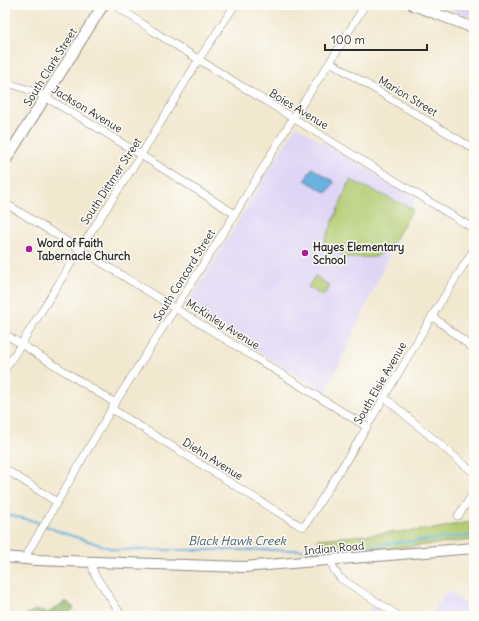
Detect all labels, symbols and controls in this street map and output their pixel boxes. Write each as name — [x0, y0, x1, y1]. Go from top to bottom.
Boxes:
street label: South Clark Street — [20, 25, 80, 109]
scale bar — [325, 26, 427, 52]
text: 100 m — [331, 32, 365, 47]
street label: Marion Street — [376, 73, 440, 119]
street label: Jackson Avenue — [49, 82, 125, 136]
street label: Boies Avenue — [267, 86, 331, 132]
street label: South Dittmer Street — [78, 135, 145, 227]
street label: South Concord Street — [150, 226, 218, 323]
place label: Word of Faith Tabernacle Church — [37, 236, 131, 263]
place label: Hayes Elementary School — [313, 240, 404, 267]
marker: Word of Faith Tabernacle Church — [24, 244, 34, 254]
marker: Hayes Elementary School — [300, 248, 310, 258]
street label: McKinley Avenue — [184, 296, 262, 352]
street label: South Elsie Avenue — [351, 339, 409, 427]
street label: Diehn Avenue — [180, 435, 246, 483]
water label: Black Hawk Creek — [188, 533, 287, 548]
street label: Indian Road — [303, 538, 366, 558]

